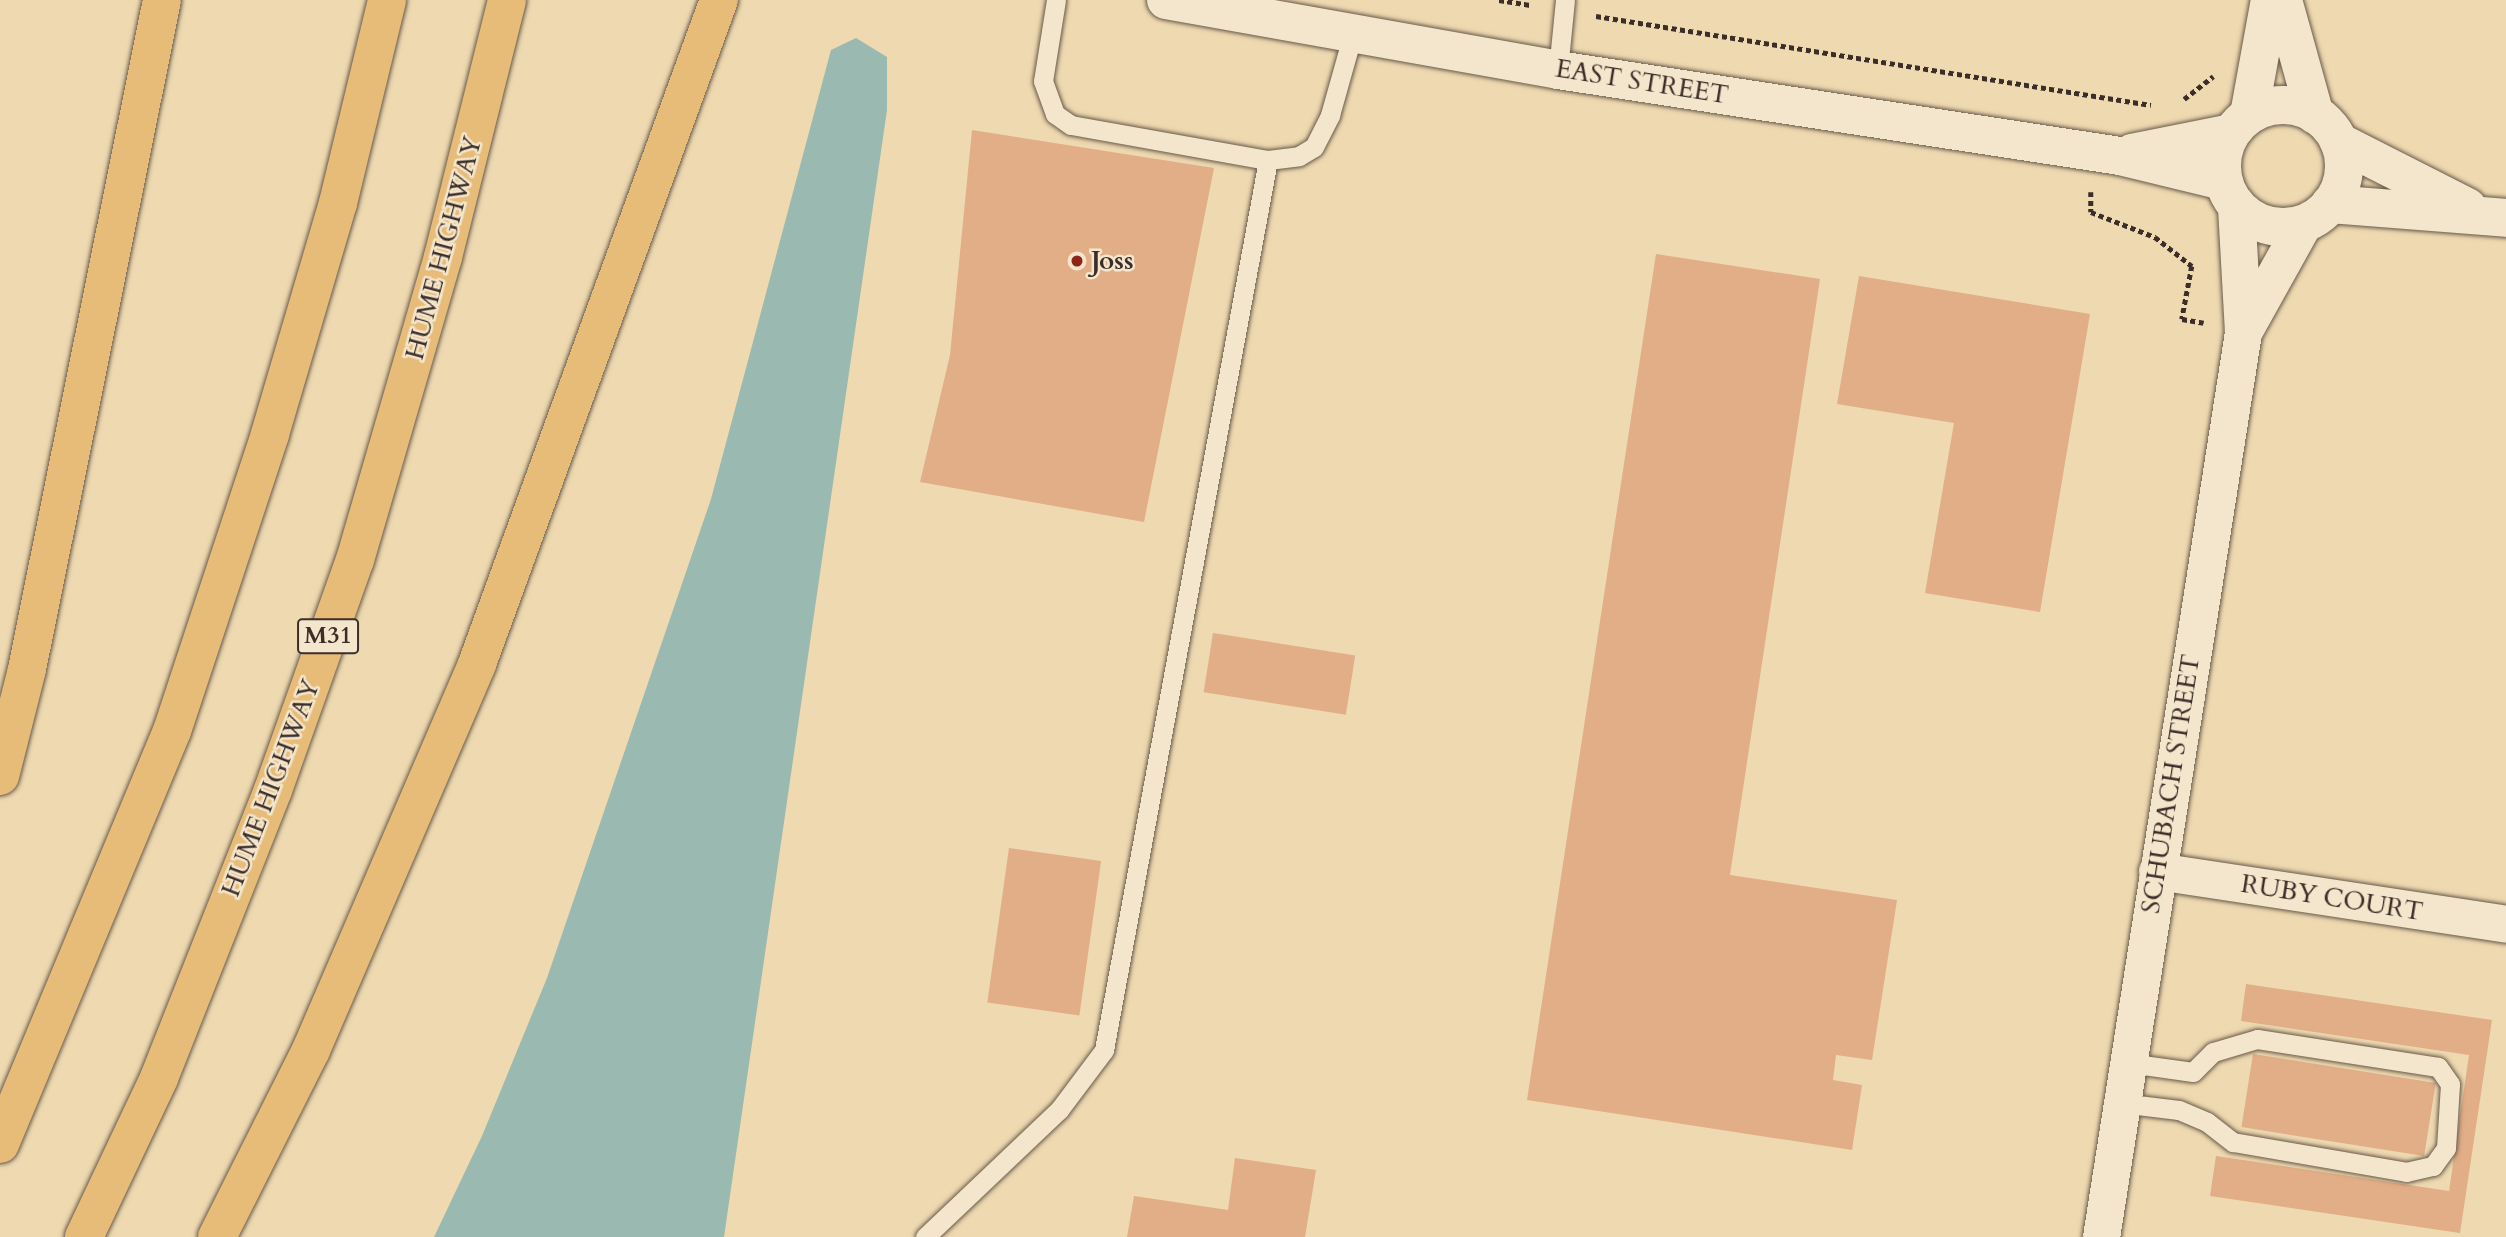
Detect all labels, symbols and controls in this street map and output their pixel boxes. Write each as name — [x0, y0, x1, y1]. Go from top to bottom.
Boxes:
street label: EAST STREET — [1553, 53, 1731, 111]
street label: HUME HIGHWAY — [399, 133, 489, 363]
place label: Joss — [1091, 245, 1134, 277]
marker: Joss — [1069, 253, 1085, 269]
road number: M31 — [296, 616, 360, 656]
street label: SCHUBACH STREET — [2135, 652, 2207, 916]
street label: HUME HIGHWAY — [215, 675, 327, 901]
street label: RUBY COURT — [2239, 868, 2425, 928]

